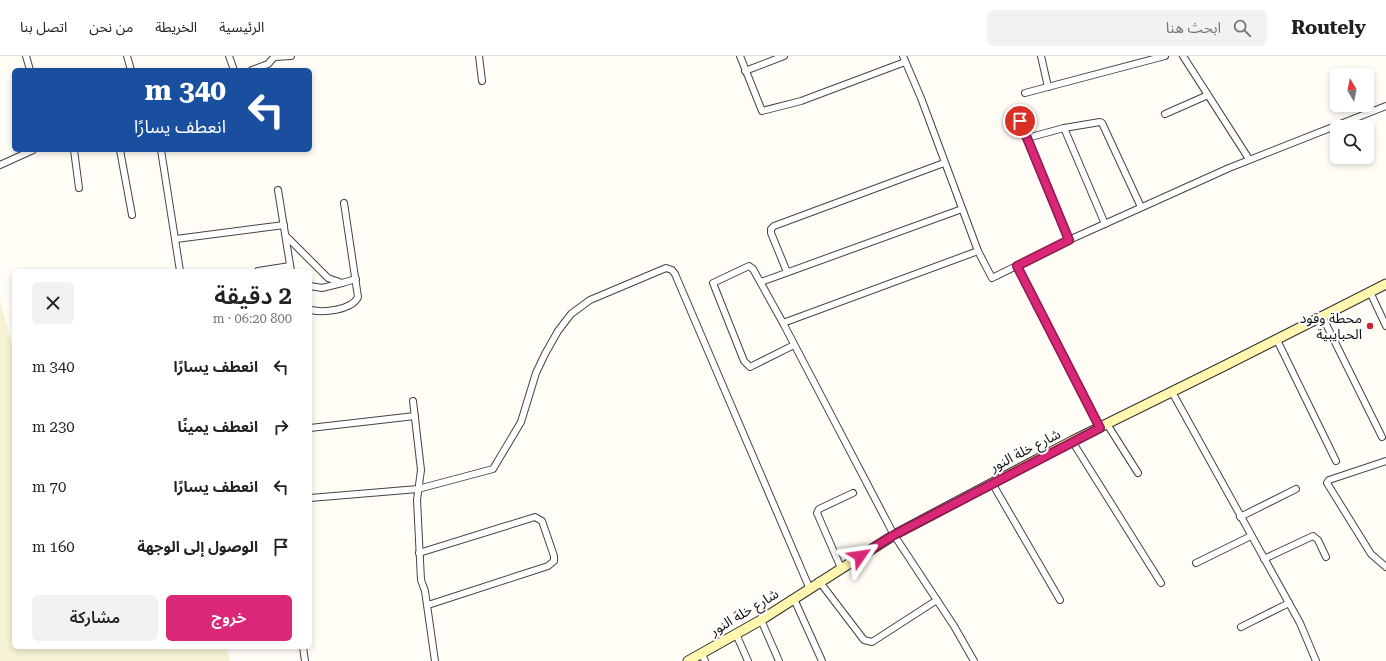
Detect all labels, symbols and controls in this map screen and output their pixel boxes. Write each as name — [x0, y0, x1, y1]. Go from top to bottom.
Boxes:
search box — [987, 10, 1267, 46]
text: Routely — [1291, 16, 1366, 39]
icon: search — [1231, 17, 1253, 39]
text: اتصل بنا — [20, 19, 67, 35]
text: من نحن — [89, 19, 133, 35]
text: الخريطة — [155, 19, 197, 35]
text: الرئيسية — [219, 19, 264, 35]
text: ابحث هنا — [1166, 19, 1221, 37]
north arrow — [1330, 68, 1374, 112]
map controls — [1330, 68, 1374, 164]
text: 340 m — [145, 74, 226, 107]
icon: left — [240, 84, 292, 136]
pin — [1003, 104, 1037, 138]
icon: arrive — [1009, 110, 1031, 132]
text: انعطف يسارًا — [134, 116, 226, 137]
button: search — [1330, 120, 1374, 164]
button: close — [32, 282, 74, 324]
text: 2 دقيقة — [214, 282, 292, 310]
place label: محطة وقود الحبايبية — [1300, 310, 1362, 342]
text: 800 m · 06:20 — [213, 311, 292, 326]
marker: محطة وقود الحبايبية — [1365, 321, 1375, 331]
icon: left — [270, 356, 292, 378]
text: 340 m — [32, 358, 75, 376]
text: انعطف يسارًا — [174, 358, 258, 376]
icon: right — [270, 416, 292, 438]
text: 230 m — [32, 418, 75, 436]
text: انعطف يمينًا — [178, 418, 258, 436]
street label: شارع خلة النور — [986, 425, 1064, 478]
icon: left — [270, 476, 292, 498]
text: 70 m — [32, 478, 66, 496]
text: انعطف يسارًا — [174, 478, 258, 496]
position arrow — [839, 535, 881, 577]
icon: arrive — [270, 536, 292, 558]
text: 160 m — [32, 538, 75, 556]
text: الوصول إلى الوجهة — [137, 538, 258, 556]
street label: شارع خلة النور — [706, 585, 783, 642]
button: مشاركة — [32, 595, 158, 641]
button: خروج — [166, 595, 292, 641]

